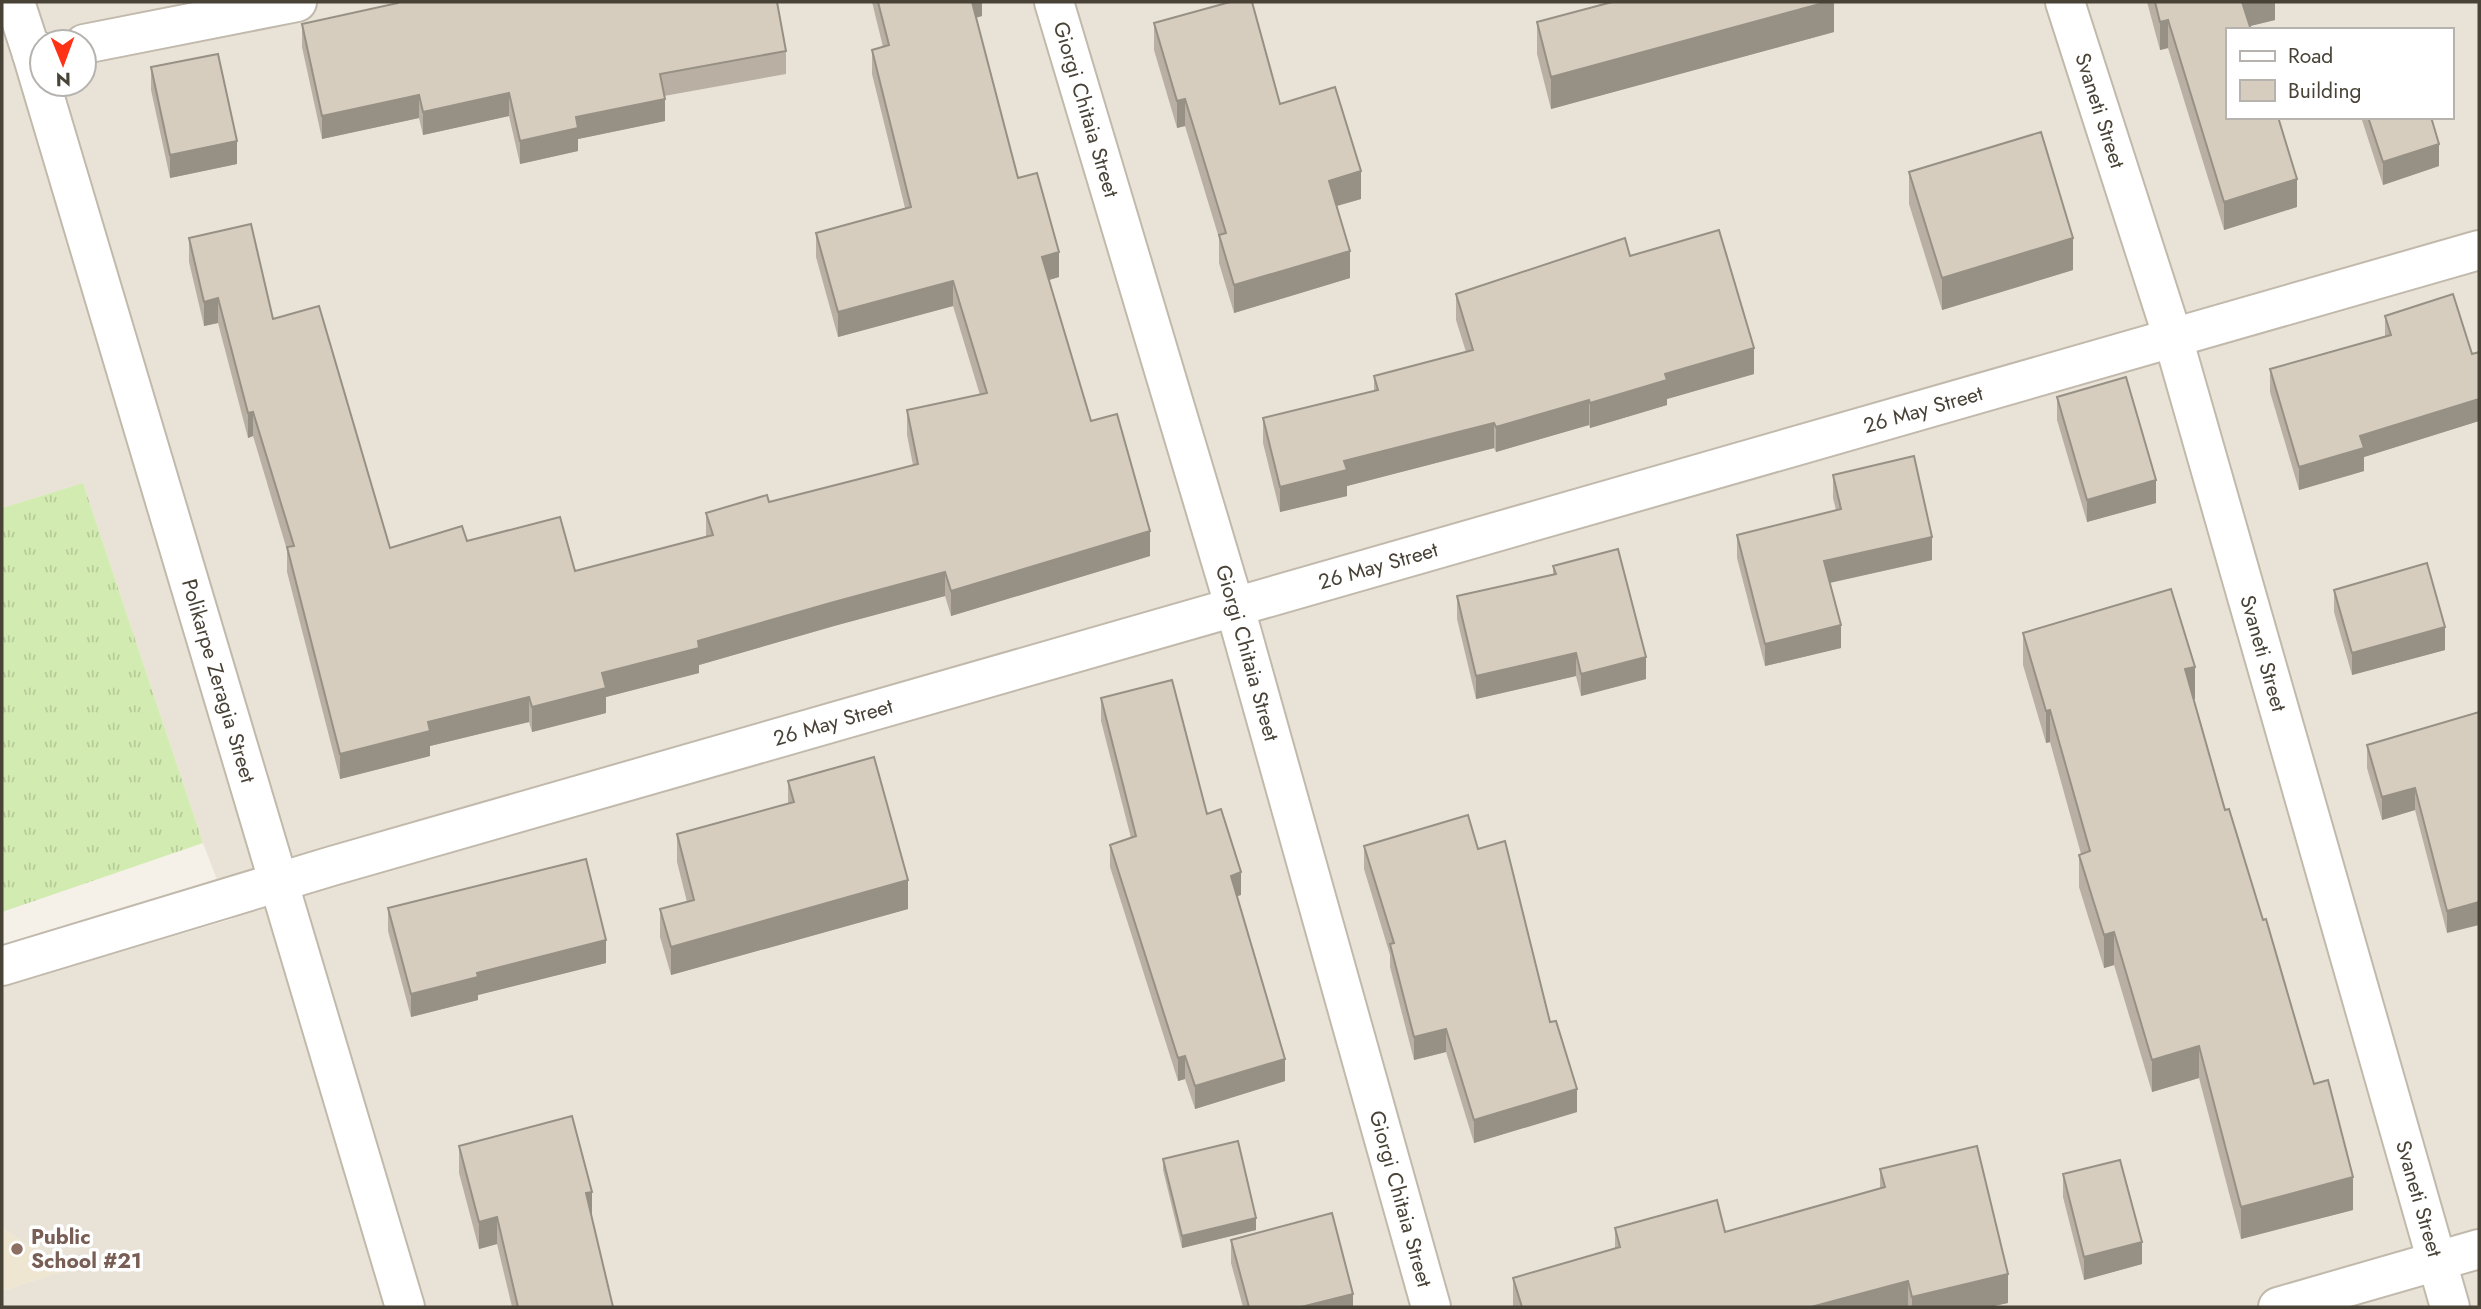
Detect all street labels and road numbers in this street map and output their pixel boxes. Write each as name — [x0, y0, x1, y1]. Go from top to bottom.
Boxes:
street label: Giorgi Chitaia Street — [1046, 18, 1126, 201]
street label: Svaneti Street — [2067, 49, 2132, 172]
street label: 26 May Street — [1860, 378, 1986, 441]
street label: 26 May Street — [1315, 535, 1441, 597]
street label: Giorgi Chitaia Street — [1208, 561, 1287, 744]
street label: Polikarpe Zeragia Street — [174, 575, 263, 786]
street label: Svaneti Street — [2232, 592, 2294, 715]
street label: 26 May Street — [770, 691, 896, 754]
street label: Giorgi Chitaia Street — [1362, 1107, 1440, 1290]
street label: Svaneti Street — [2388, 1137, 2450, 1260]

